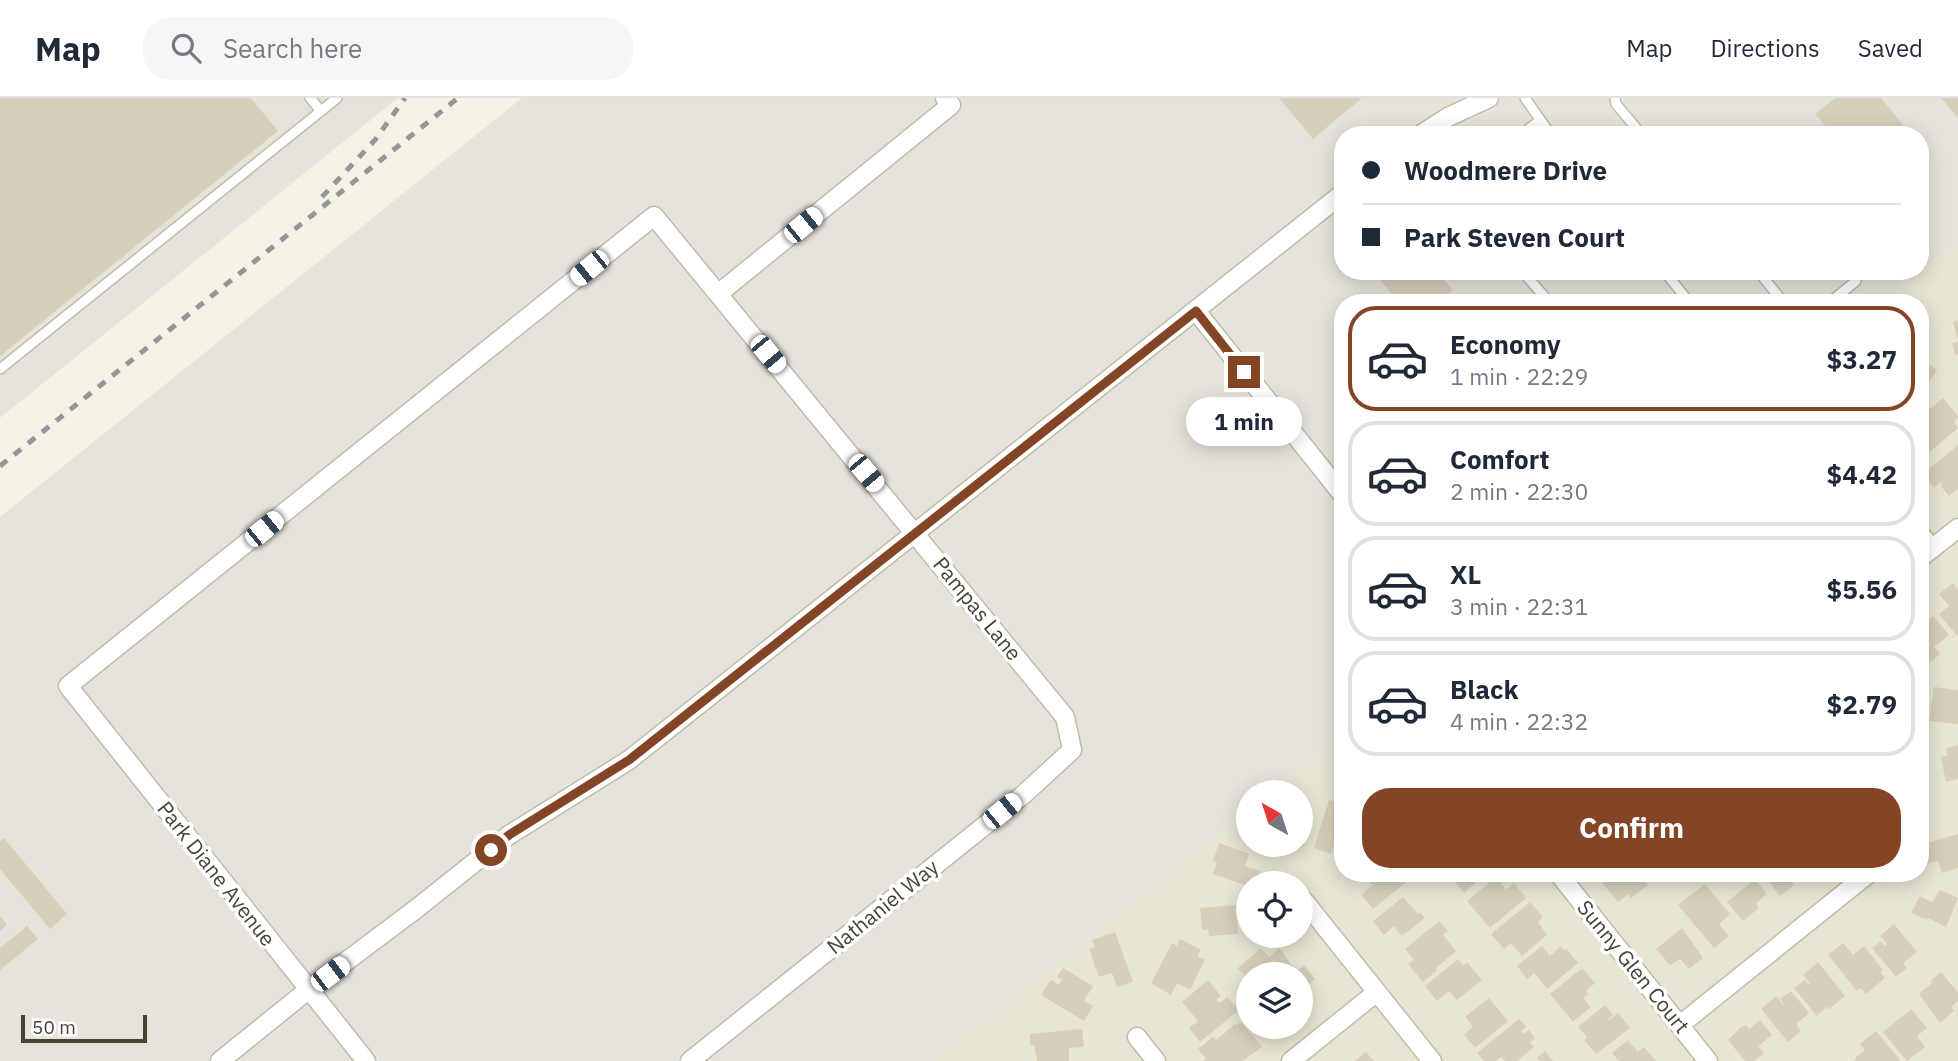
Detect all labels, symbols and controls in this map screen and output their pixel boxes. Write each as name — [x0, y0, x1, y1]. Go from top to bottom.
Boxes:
search box — [143, 17, 633, 80]
text: Map — [35, 27, 101, 70]
icon: search — [167, 29, 205, 67]
text: Search here — [223, 31, 362, 65]
text: Map — [1626, 32, 1672, 64]
text: Directions — [1710, 32, 1820, 64]
text: Saved — [1858, 32, 1923, 64]
text: Woodmere Drive — [1404, 153, 1607, 187]
car — [781, 204, 826, 246]
text: Park Steven Court — [1404, 220, 1625, 254]
car — [567, 247, 612, 289]
icon: car — [1366, 327, 1429, 390]
text: Economy — [1450, 327, 1561, 361]
car — [747, 331, 790, 377]
text: $3.27 — [1827, 342, 1897, 376]
route end — [1228, 356, 1260, 388]
text: 1 min · 22:29 — [1450, 361, 1588, 391]
callout: 1 min — [1186, 396, 1302, 446]
text: 1 min — [1214, 406, 1274, 436]
icon: car — [1366, 442, 1429, 505]
text: Comfort — [1450, 442, 1549, 476]
car — [845, 450, 888, 496]
text: $4.42 — [1827, 457, 1897, 491]
text: 2 min · 22:30 — [1450, 476, 1588, 506]
car — [242, 508, 287, 550]
street label: Pampas Lane — [927, 551, 1028, 666]
icon: car — [1366, 557, 1429, 620]
text: XL — [1450, 557, 1481, 591]
text: $5.56 — [1827, 572, 1897, 606]
text: 3 min · 22:31 — [1450, 591, 1588, 621]
icon: car — [1366, 672, 1429, 735]
text: Black — [1450, 672, 1518, 706]
text: $2.79 — [1827, 687, 1897, 721]
text: 4 min · 22:32 — [1450, 706, 1588, 736]
north arrow — [1236, 780, 1312, 858]
map controls — [1236, 780, 1313, 1039]
button: Confirm — [1362, 788, 1901, 868]
car — [980, 790, 1025, 832]
street label: Park Diane Avenue — [151, 795, 282, 952]
route start — [475, 834, 507, 866]
street label: Nathaniel Way — [821, 852, 944, 960]
button: locate — [1236, 871, 1313, 948]
street label: Sunny Glen Court — [1571, 894, 1696, 1039]
car — [307, 953, 354, 995]
button: layers — [1236, 962, 1313, 1039]
scale bar — [21, 1012, 147, 1044]
text: 50 m — [32, 1015, 76, 1039]

